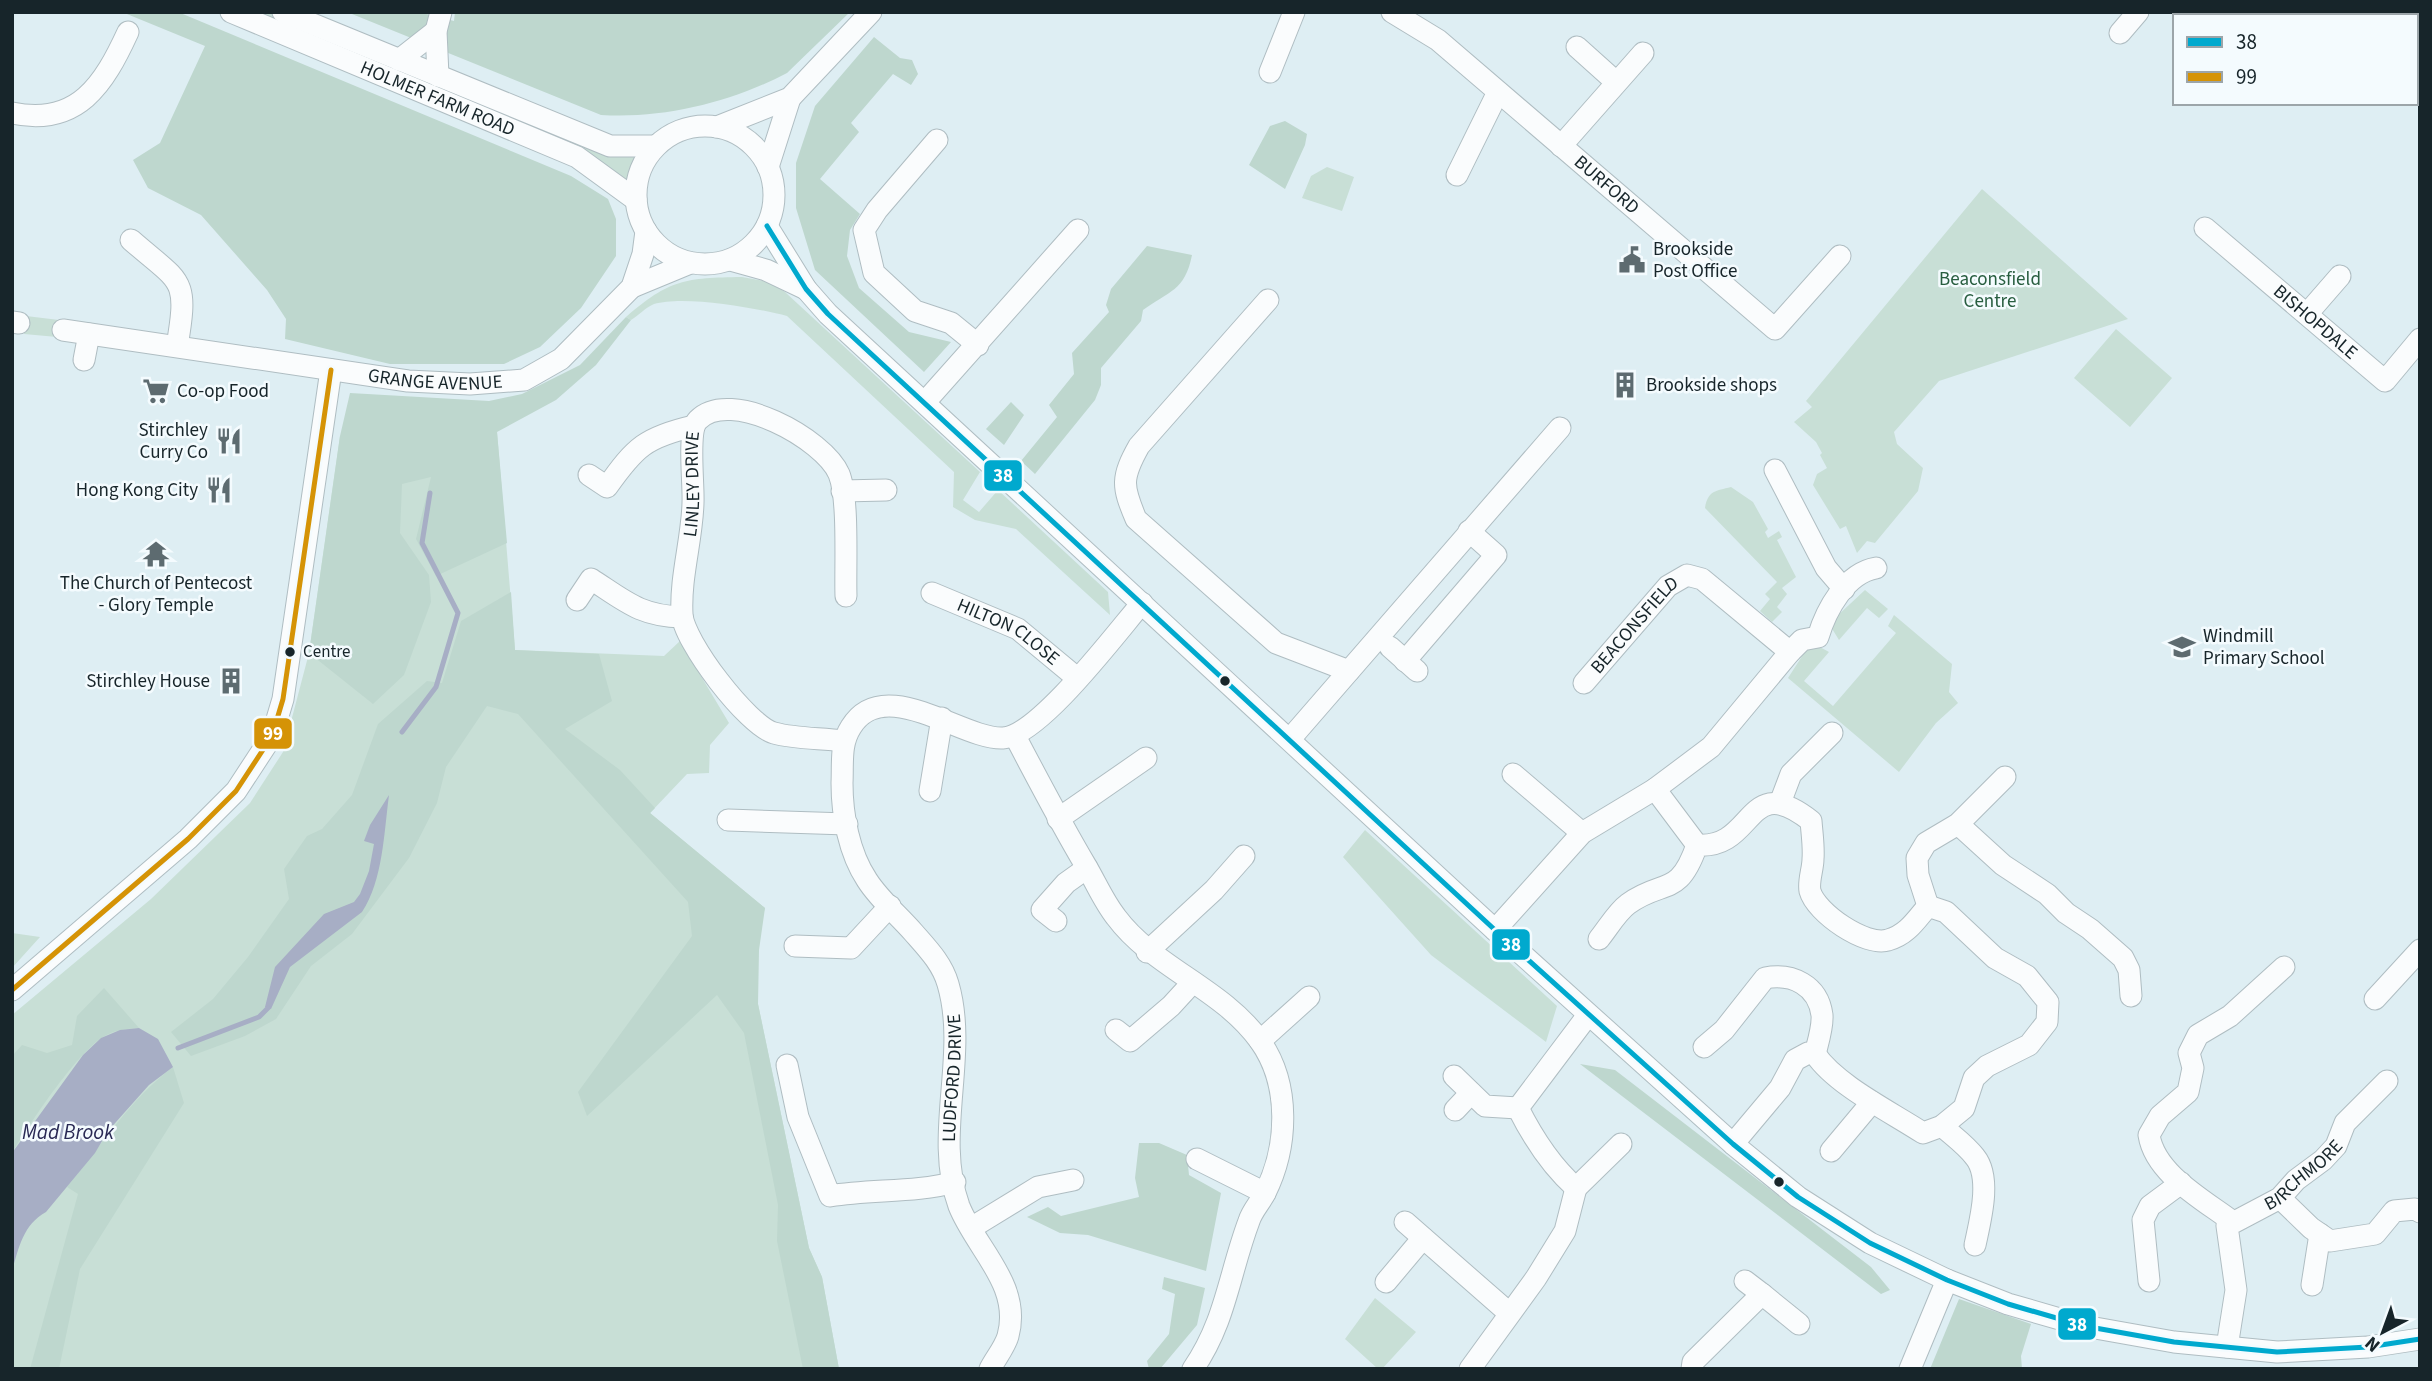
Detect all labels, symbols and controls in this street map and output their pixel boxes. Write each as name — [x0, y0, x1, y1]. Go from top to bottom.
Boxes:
legend — [2173, 14, 2418, 105]
text: 38 — [2236, 27, 2257, 57]
street label: HOLMER FARM ROAD — [356, 54, 519, 143]
text: 99 — [2236, 62, 2257, 92]
street label: BURFORD — [1568, 149, 1645, 220]
place label: Brookside Post Office — [1653, 236, 1737, 285]
public building icon: Brookside Post Office — [1617, 245, 1647, 275]
park label: Beaconsfield Centre — [1939, 266, 2041, 315]
street label: BISHOPDALE — [2267, 278, 2364, 366]
street label: GRANGE AVENUE — [366, 362, 504, 398]
building icon: Brookside shops — [1610, 370, 1640, 400]
place label: Brookside shops — [1646, 372, 1777, 399]
supermarket icon: Co-op Food — [141, 376, 171, 406]
place label: Co-op Food — [177, 378, 269, 405]
place label: Stirchley Curry Co — [139, 417, 208, 466]
restaurant icon: Stirchley Curry Co — [214, 426, 244, 456]
street label: LINLEY DRIVE — [676, 429, 707, 539]
line badge: 38 — [983, 459, 1023, 492]
text: 38 — [993, 463, 1013, 490]
restaurant icon: Hong Kong City — [204, 475, 234, 505]
place label: Hong Kong City — [76, 477, 198, 504]
temple icon: The Church of Pentecost - Glory Temple — [141, 539, 171, 569]
street label: BEACONSFIELD — [1584, 569, 1683, 680]
place label: The Church of Pentecost - Glory Temple — [60, 570, 253, 619]
street label: HILTON CLOSE — [953, 592, 1065, 672]
place label: Windmill Primary School — [2203, 623, 2325, 672]
school or university icon: Windmill Primary School — [2167, 632, 2197, 662]
place label: Centre — [303, 640, 350, 664]
marker: Centre — [283, 645, 297, 659]
building icon: Stirchley House — [216, 666, 246, 696]
place label: Stirchley House — [86, 668, 210, 695]
unlabelled marker — [1218, 674, 1232, 688]
line badge: 99 — [253, 717, 293, 750]
text: 99 — [263, 721, 283, 748]
line badge: 38 — [1491, 928, 1531, 961]
text: 38 — [1501, 932, 1521, 959]
street label: LUDFORD DRIVE — [936, 1013, 968, 1142]
water label: Mad Brook — [22, 1117, 115, 1147]
street label: BIRCHMORE — [2260, 1133, 2349, 1217]
unlabelled marker — [1772, 1175, 1786, 1189]
north arrow — [2348, 1297, 2418, 1367]
line badge: 38 — [2057, 1307, 2097, 1341]
text: 38 — [2067, 1312, 2087, 1339]
text: N — [2359, 1329, 2386, 1358]

